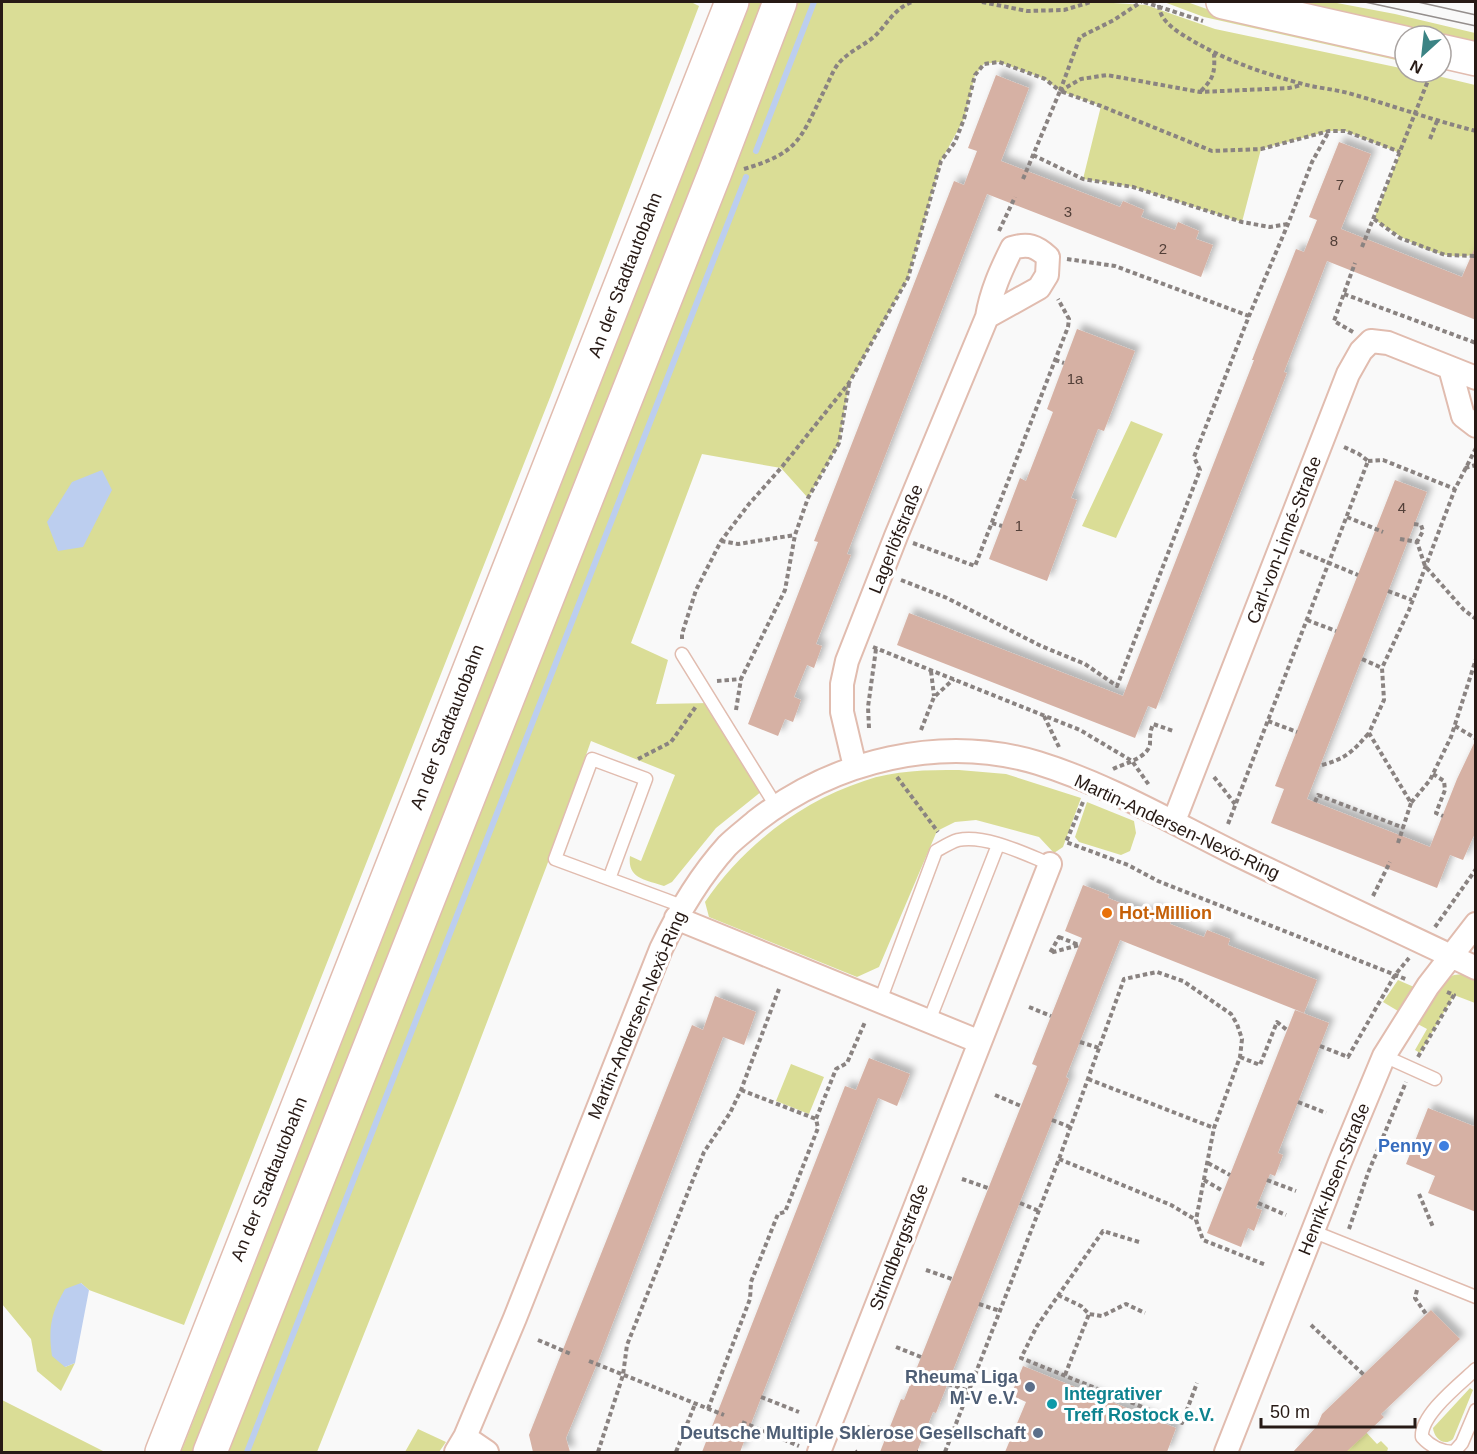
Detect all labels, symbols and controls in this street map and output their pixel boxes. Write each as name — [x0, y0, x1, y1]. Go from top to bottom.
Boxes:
north arrow — [1393, 24, 1453, 84]
text: N — [1407, 57, 1425, 77]
house number: 7 — [1336, 176, 1344, 193]
street label: An der Stadtautobahn — [584, 190, 666, 360]
house number: 3 — [1064, 203, 1072, 220]
house number: 8 — [1330, 232, 1338, 249]
house number: 2 — [1159, 240, 1167, 257]
house number: 1a — [1067, 370, 1084, 387]
street label: Carl-von-Linné-Straße — [1243, 453, 1325, 627]
street label: Lagerlöfstraße — [865, 481, 927, 597]
house number: 4 — [1398, 499, 1406, 516]
house number: 1 — [1015, 517, 1023, 534]
street label: An der Stadtautobahn — [406, 642, 488, 812]
street label: Martin-Andersen-Nexö-Ring — [1071, 771, 1283, 883]
place label: Hot-Million — [1119, 903, 1212, 923]
marker: Hot-Million — [1100, 906, 1114, 920]
street label: Martin-Andersen-Nexö-Ring — [584, 908, 690, 1122]
street label: An der Stadtautobahn — [227, 1094, 311, 1264]
street label: Henrik-Ibsen-Straße — [1294, 1100, 1374, 1258]
place label: Penny — [1378, 1136, 1432, 1156]
marker: Penny — [1437, 1139, 1451, 1153]
street label: Strindbergstraße — [866, 1181, 932, 1313]
place label: Rheuma Liga M-V e.V. — [905, 1367, 1019, 1408]
marker: Rheuma Liga M-V e.V. — [1023, 1380, 1037, 1394]
place label: Integrativer Treff Rostock e.V. — [1064, 1384, 1214, 1425]
scale bar — [1261, 1391, 1416, 1429]
marker: Integrativer Treff Rostock e.V. — [1045, 1397, 1059, 1411]
text: 50 m — [1270, 1402, 1310, 1422]
place label: Deutsche Multiple Sklerose Gesellschaft — [680, 1423, 1026, 1443]
marker: Deutsche Multiple Sklerose Gesellschaft — [1031, 1426, 1045, 1440]

